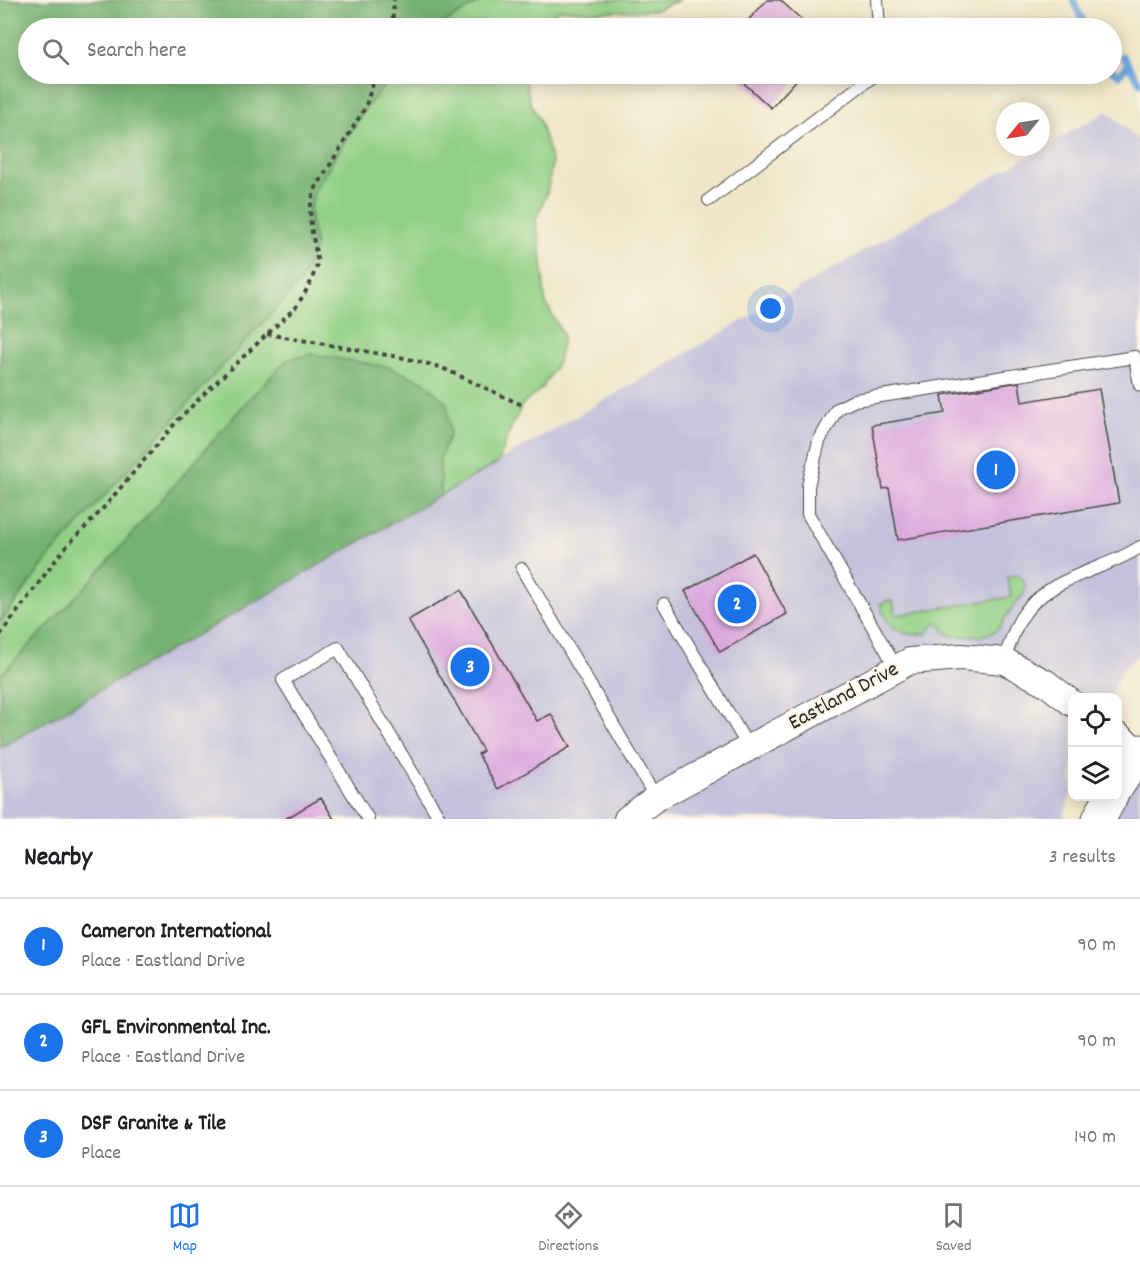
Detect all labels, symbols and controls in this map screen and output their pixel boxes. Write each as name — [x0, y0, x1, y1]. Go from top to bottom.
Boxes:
search box — [18, 18, 1122, 84]
icon: search — [39, 35, 72, 68]
text: Search here — [87, 36, 186, 67]
north arrow — [996, 102, 1050, 156]
your location — [756, 294, 785, 323]
pin: 1 — [976, 448, 1016, 492]
pin: 2 — [718, 582, 756, 626]
pin: 3 — [450, 644, 490, 690]
street label: Eastland Drive — [783, 655, 905, 739]
map controls — [1068, 693, 1122, 801]
button: locate — [1068, 693, 1122, 747]
button: layers — [1068, 747, 1122, 801]
text: Nearby — [24, 840, 92, 877]
text: 3 results — [1049, 844, 1116, 872]
text: Cameron International — [81, 917, 271, 948]
text: 1 — [41, 932, 46, 960]
text: 90 m — [1078, 932, 1116, 960]
text: Place · Eastland Drive — [81, 948, 245, 976]
text: GFL Environmental Inc. — [81, 1013, 271, 1044]
text: 2 — [39, 1028, 48, 1056]
text: 90 m — [1078, 1028, 1116, 1056]
text: Place · Eastland Drive — [81, 1044, 245, 1072]
text: DSF Granite & Tile — [81, 1109, 226, 1140]
text: 3 — [39, 1124, 48, 1152]
text: 140 m — [1074, 1124, 1116, 1152]
text: Place — [81, 1140, 121, 1168]
tab: Map — [168, 1199, 201, 1258]
tab: Directions — [538, 1199, 599, 1258]
tab: Saved — [936, 1199, 972, 1258]

